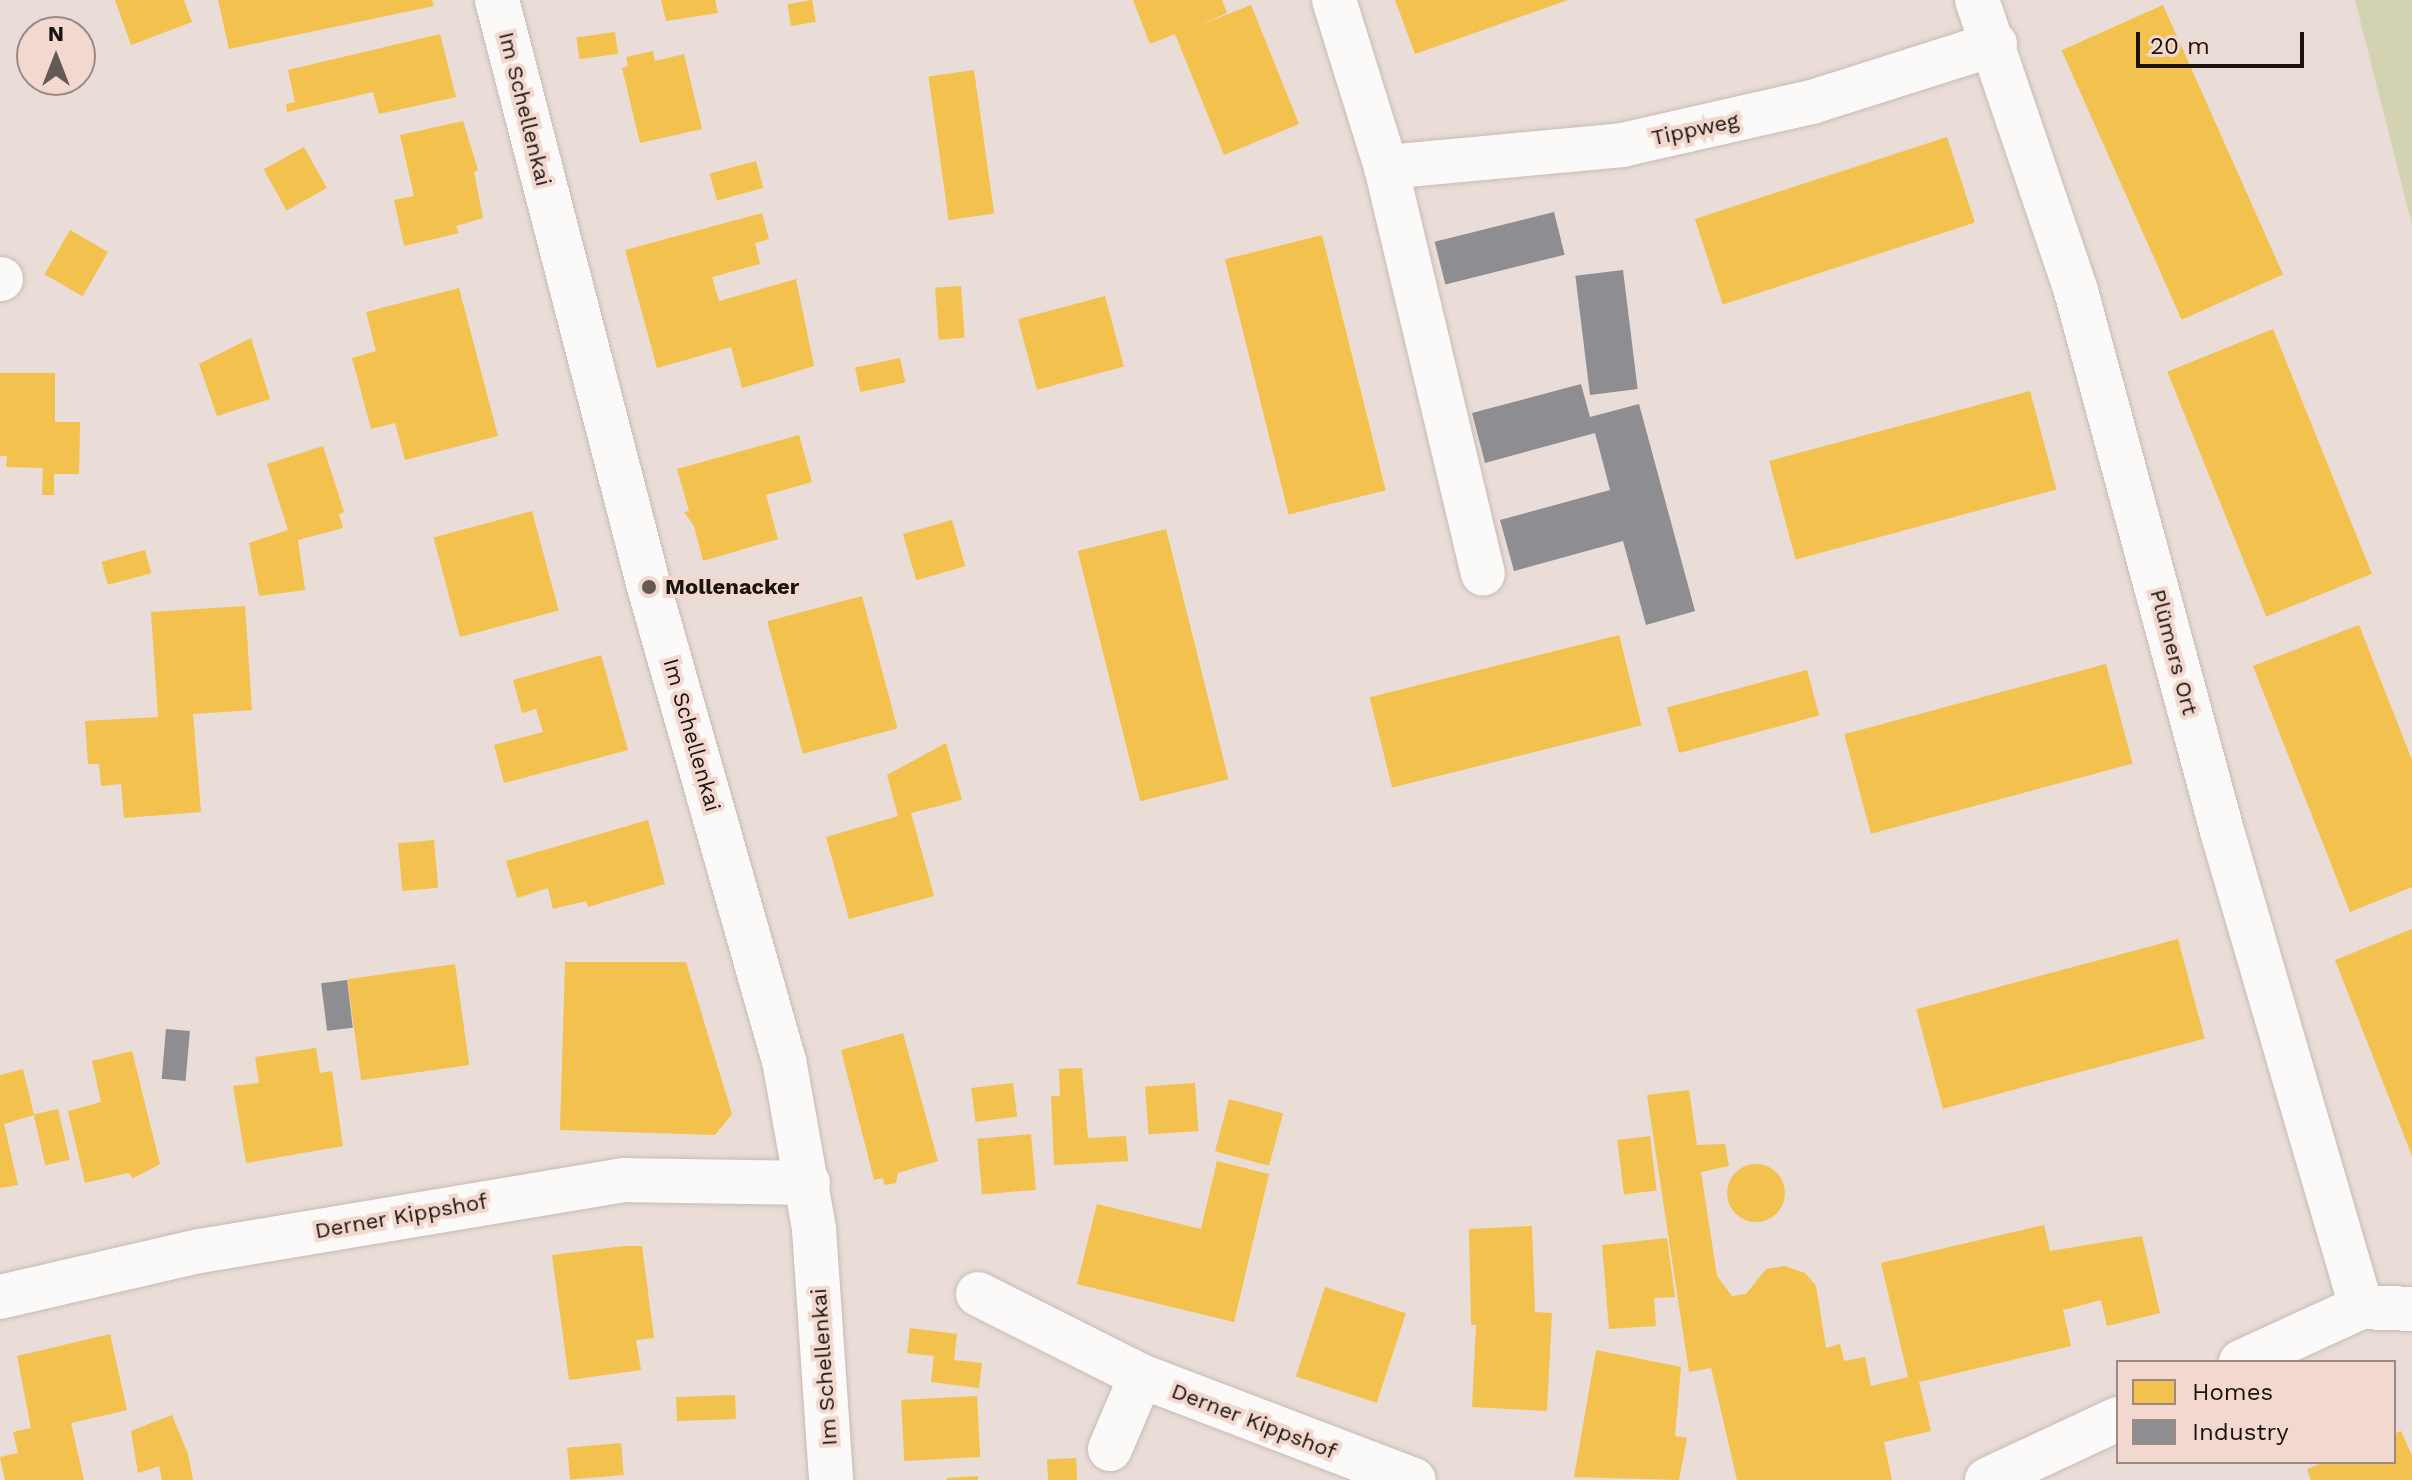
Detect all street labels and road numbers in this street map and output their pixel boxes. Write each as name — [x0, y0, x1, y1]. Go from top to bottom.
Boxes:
street label: Im Schellenkai — [493, 29, 557, 189]
street label: Tippweg — [1649, 107, 1741, 151]
street label: Plümers Ort — [2145, 586, 2203, 718]
street label: Im Schellenkai — [658, 655, 726, 815]
street label: Derner Kippshof — [313, 1188, 489, 1244]
street label: Im Schellenkai — [805, 1287, 843, 1447]
street label: Derner Kippshof — [1168, 1377, 1340, 1465]

